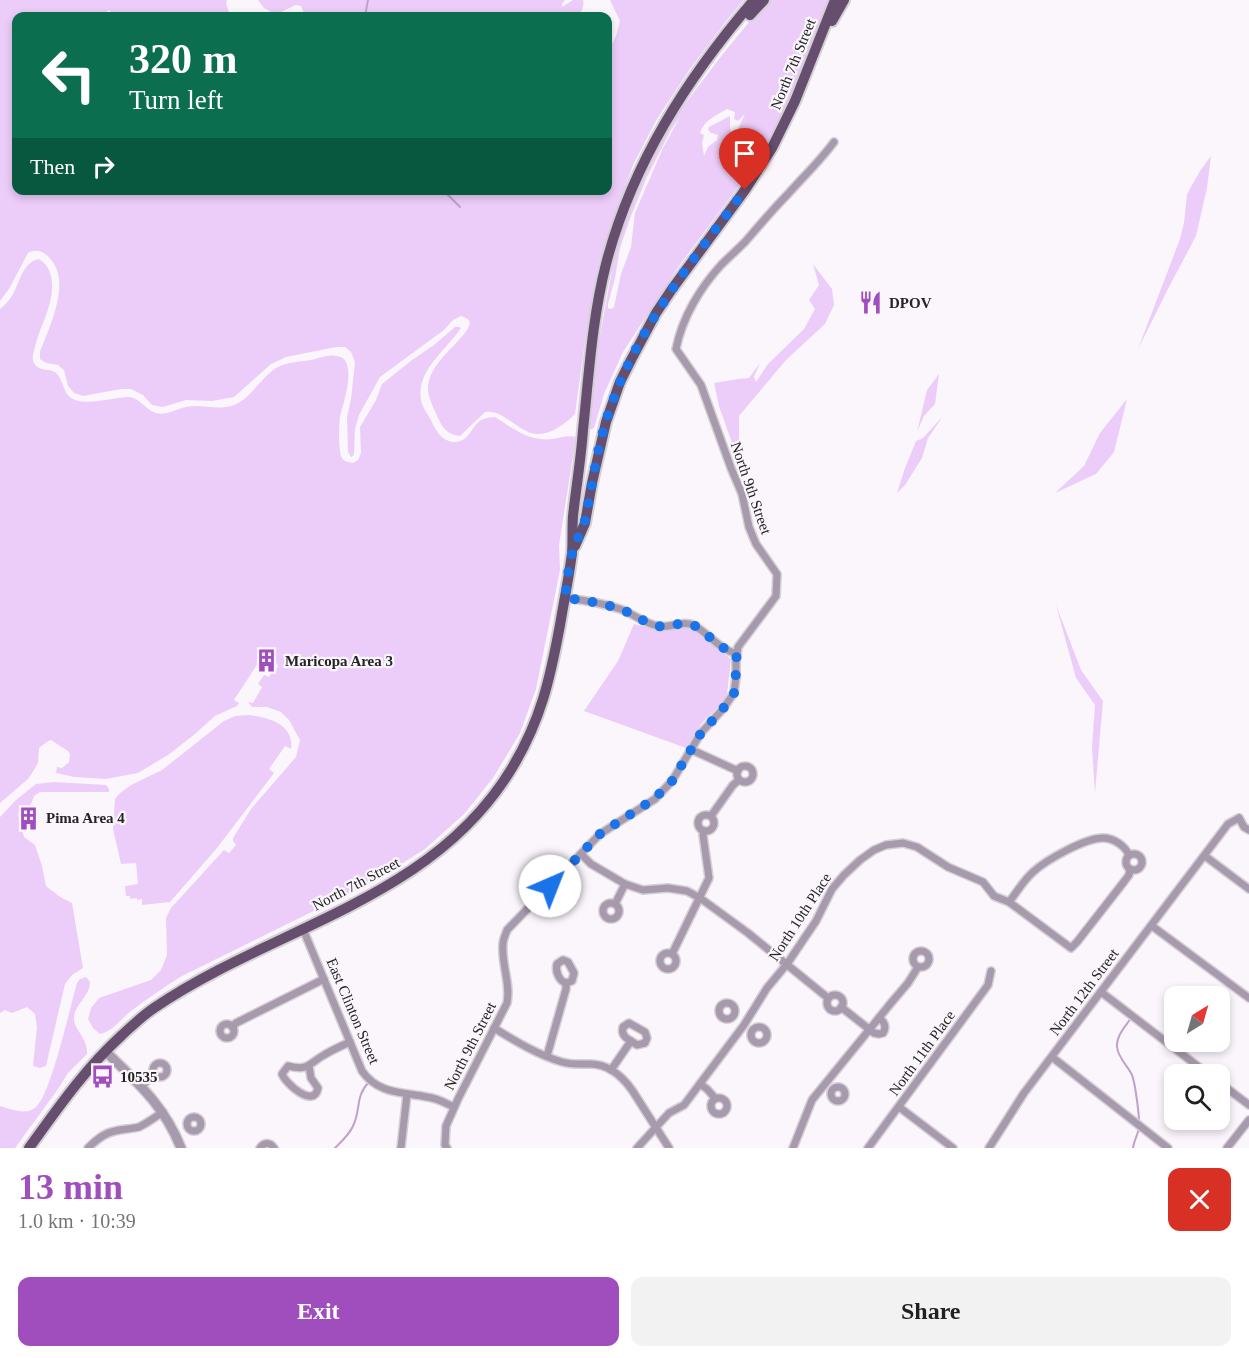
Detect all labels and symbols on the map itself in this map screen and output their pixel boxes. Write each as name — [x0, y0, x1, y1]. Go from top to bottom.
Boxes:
street label: North 7th Street — [767, 15, 819, 112]
pin — [719, 128, 770, 190]
restaurant icon: DPOV — [858, 290, 884, 316]
place label: DPOV — [889, 295, 932, 311]
street label: North 9th Street — [728, 440, 775, 537]
building icon: Maricopa Area 3 — [254, 648, 280, 674]
place label: Maricopa Area 3 — [285, 653, 393, 669]
building icon: Pima Area 4 — [15, 805, 41, 831]
place label: Pima Area 4 — [46, 810, 125, 826]
street label: North 7th Street — [310, 854, 403, 914]
position arrow — [518, 854, 582, 918]
street label: North 10th Place — [766, 870, 835, 964]
street label: North 12th Street — [1046, 945, 1122, 1038]
street label: East Clinton Street — [323, 956, 383, 1067]
north arrow — [1164, 986, 1230, 1052]
street label: North 9th Street — [441, 999, 499, 1093]
street label: North 11th Place — [886, 1007, 958, 1099]
bus stop icon: 10535 — [89, 1064, 115, 1090]
place label: 10535 — [120, 1069, 158, 1085]

